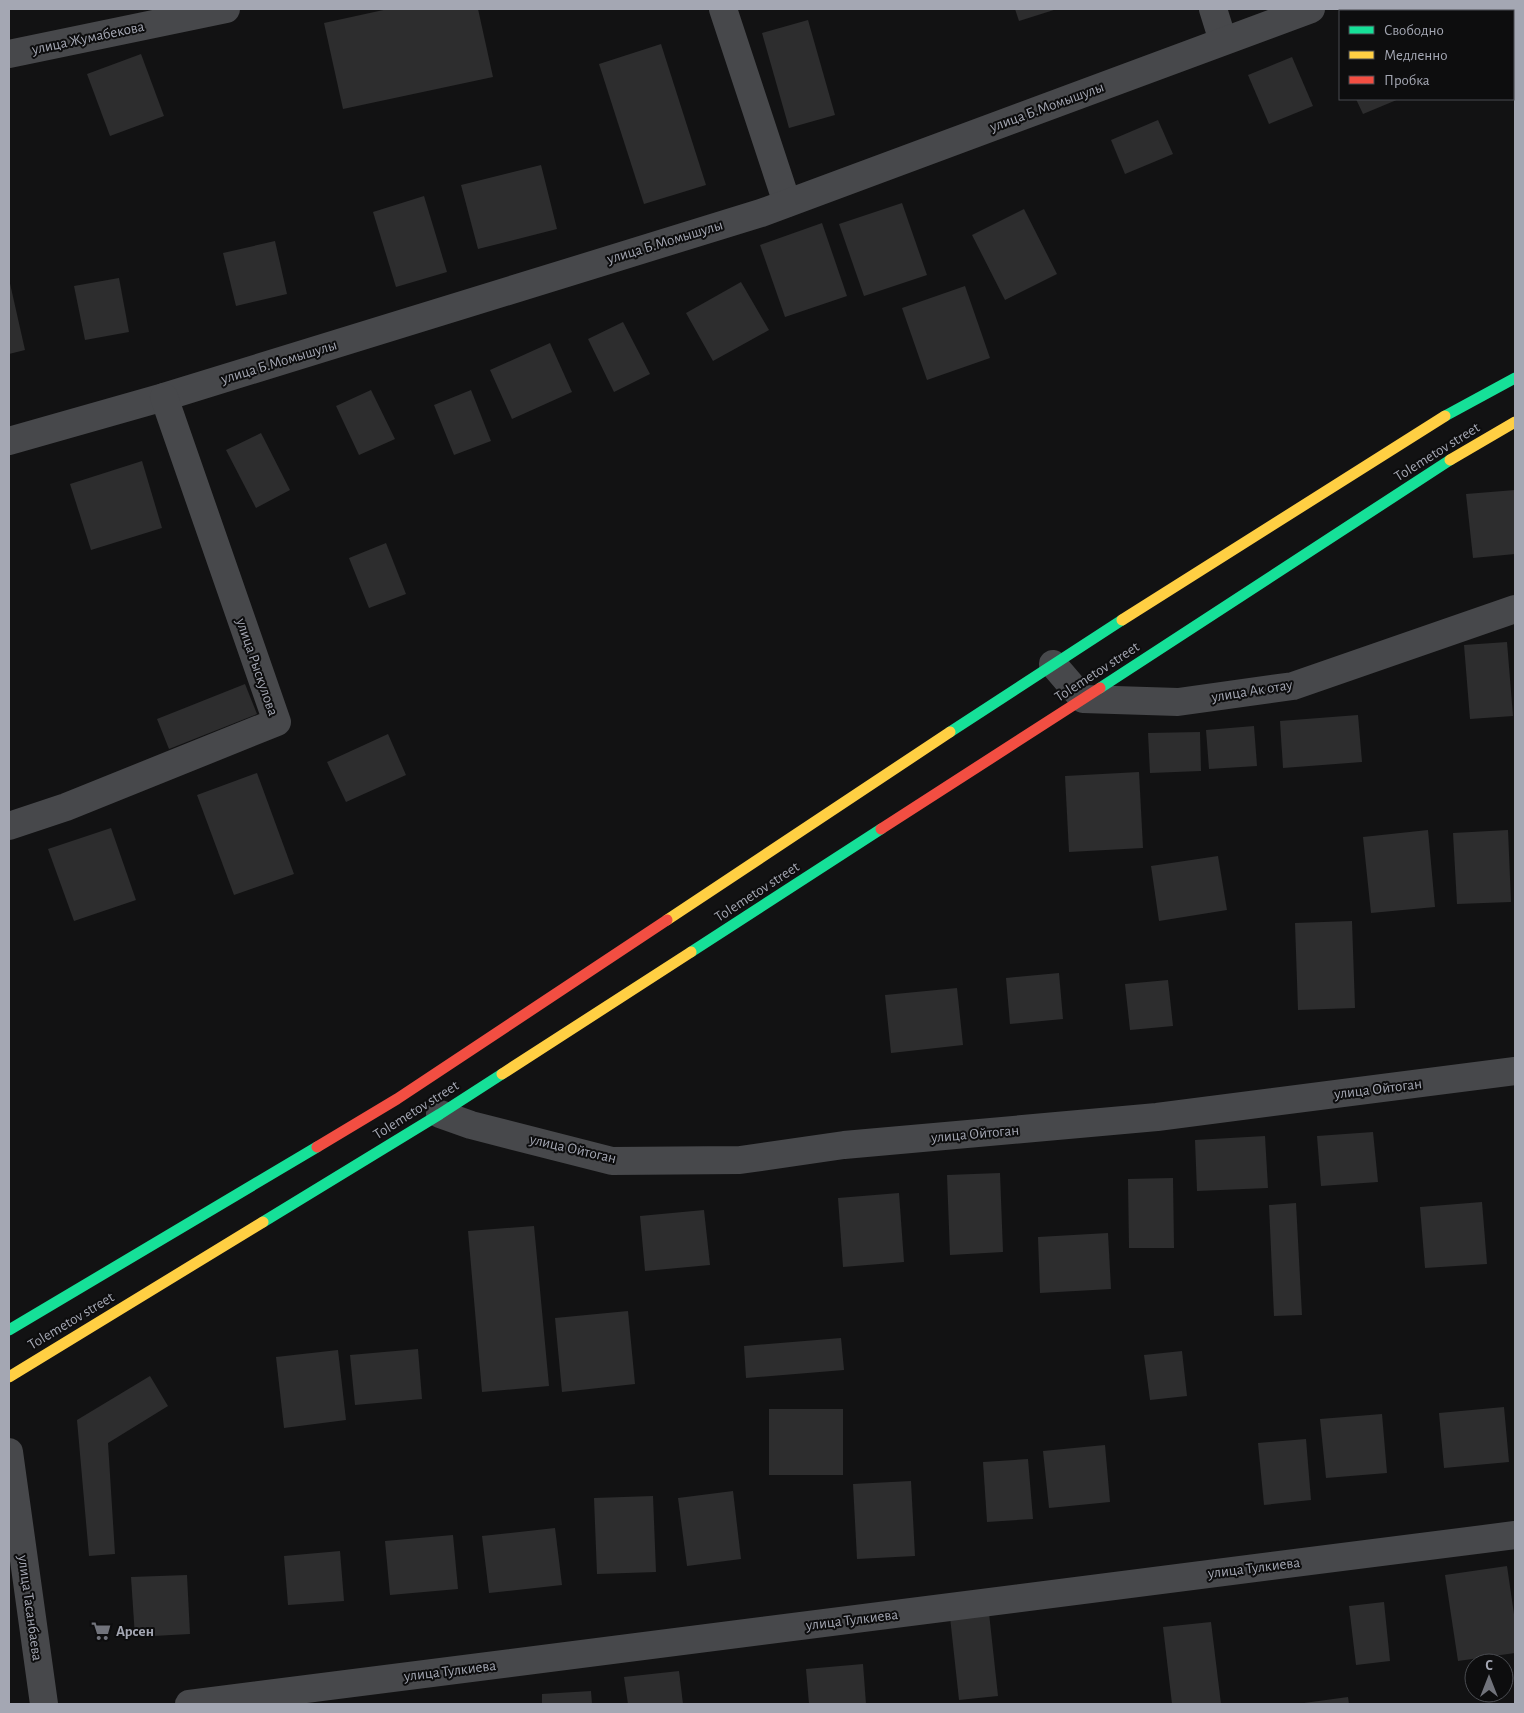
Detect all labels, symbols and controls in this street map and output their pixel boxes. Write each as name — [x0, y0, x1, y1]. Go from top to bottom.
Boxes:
legend — [1339, 10, 1514, 100]
street label: улица Жумабекова — [29, 19, 146, 57]
text: Свободно — [1384, 23, 1444, 38]
text: Медленно — [1384, 48, 1448, 63]
text: Пробка — [1384, 73, 1430, 88]
street label: улица Б.Момышулы — [987, 79, 1106, 135]
street label: улица Б.Момышулы — [604, 217, 725, 267]
street label: улица Б.Момышулы — [218, 337, 339, 387]
street label: Tolemetov street — [1392, 420, 1483, 484]
street label: улица Рыскулова — [233, 615, 281, 718]
street label: Tolemetov street — [1052, 639, 1142, 705]
street label: улица Ак отау — [1209, 677, 1294, 705]
street label: Tolemetov street — [712, 859, 802, 925]
street label: улица Ойтоган — [1332, 1076, 1423, 1102]
street label: Tolemetov street — [371, 1078, 462, 1142]
street label: улица Ойтоган — [929, 1123, 1020, 1145]
street label: улица Ойтоган — [527, 1132, 618, 1166]
street label: Tolemetov street — [25, 1289, 117, 1353]
street label: улица Тасанбаева — [15, 1553, 45, 1662]
street label: улица Тулкиева — [1206, 1555, 1301, 1581]
street label: улица Тулкиева — [804, 1607, 899, 1633]
supermarket icon: Арсен — [90, 1620, 112, 1642]
place label: Арсен — [116, 1624, 154, 1639]
north arrow — [1464, 1653, 1514, 1703]
street label: улица Тулкиева — [402, 1658, 497, 1684]
text: С — [1485, 1659, 1493, 1673]

